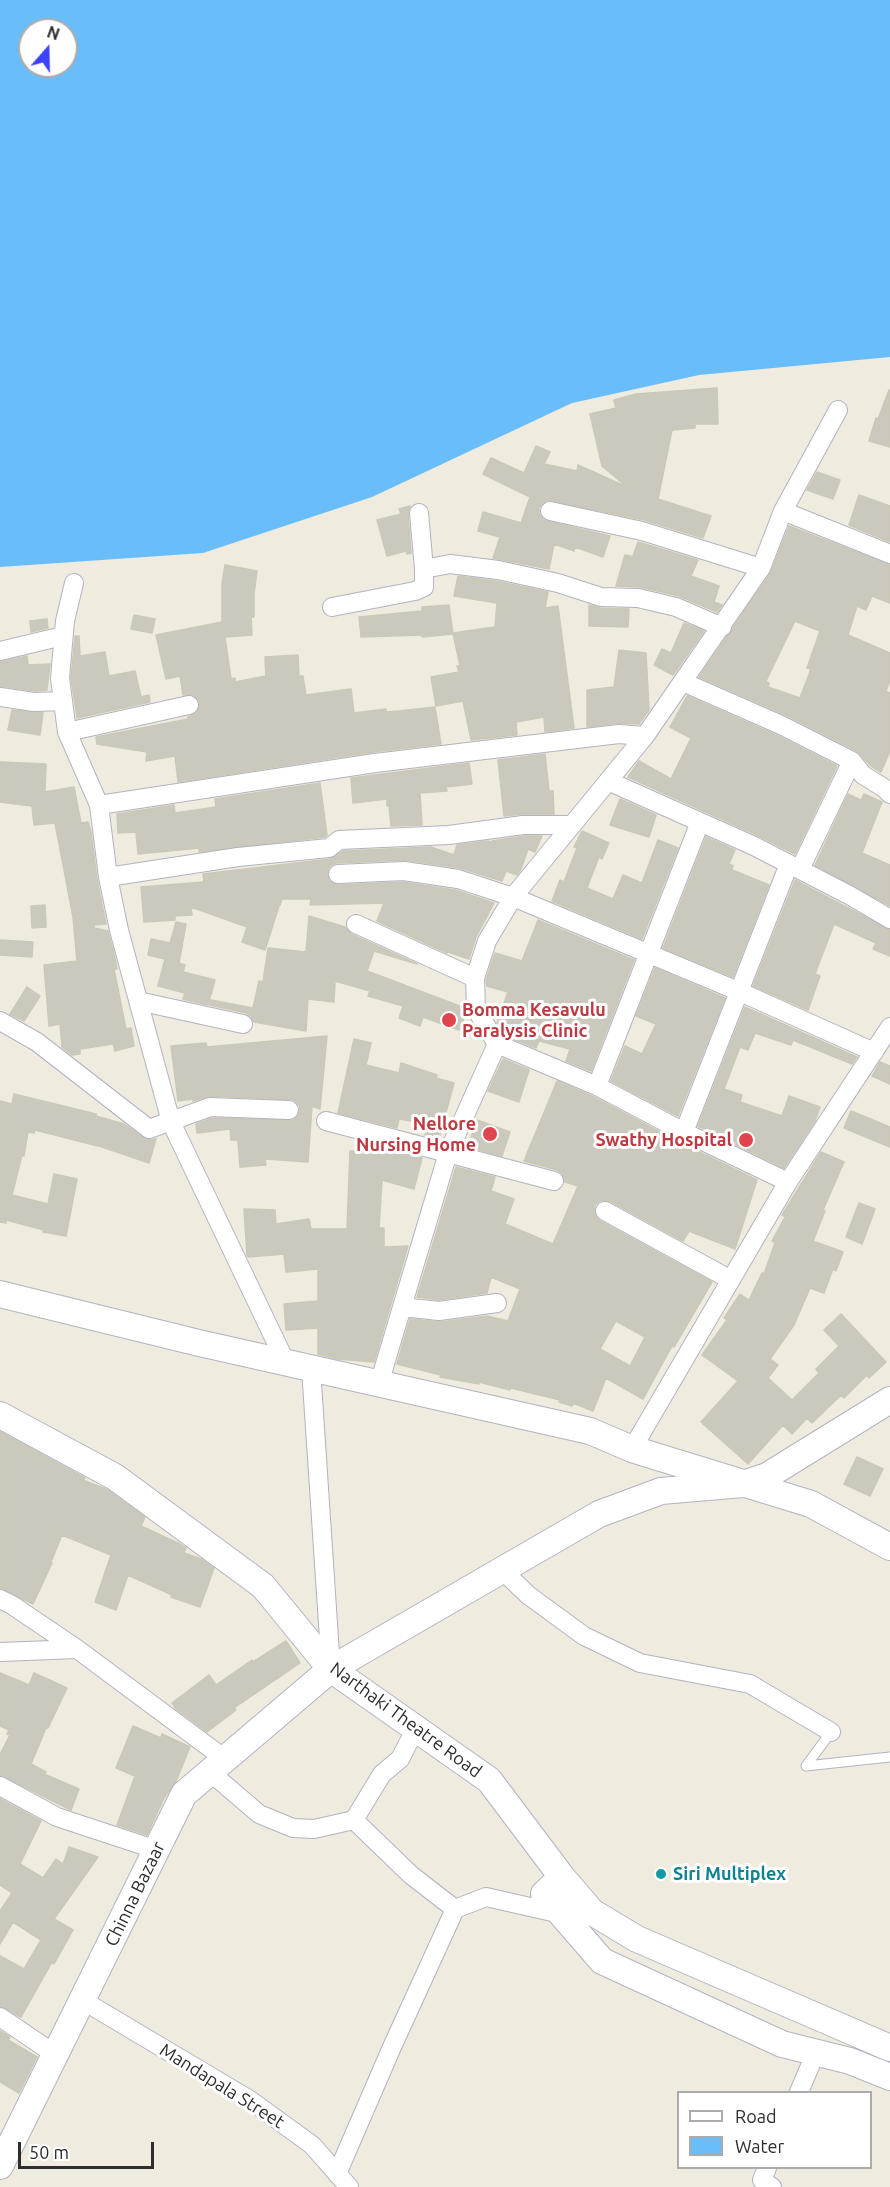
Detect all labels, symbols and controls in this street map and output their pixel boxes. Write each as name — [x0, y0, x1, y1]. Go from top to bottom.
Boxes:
north arrow — [18, 18, 78, 78]
text: N — [45, 22, 62, 43]
place label: Bomma Kesavulu Paralysis Clinic — [462, 999, 606, 1042]
marker: Bomma Kesavulu Paralysis Clinic — [440, 1011, 458, 1029]
place label: Nellore Nursing Home — [356, 1113, 476, 1156]
marker: Nellore Nursing Home — [481, 1125, 499, 1143]
place label: Swathy Hospital — [596, 1129, 732, 1151]
marker: Swathy Hospital — [737, 1131, 755, 1149]
street label: Narthaki Theatre Road — [326, 1658, 486, 1782]
street label: Chinna Bazaar — [100, 1838, 170, 1950]
place label: Siri Multiplex — [673, 1863, 786, 1885]
marker: Siri Multiplex — [654, 1867, 668, 1881]
street label: Mandapala Street — [156, 2039, 288, 2133]
legend — [677, 2091, 872, 2169]
text: Road — [735, 2106, 777, 2126]
scale bar — [21, 2130, 158, 2168]
text: Water — [735, 2136, 784, 2156]
text: 50 m — [29, 2142, 69, 2162]

